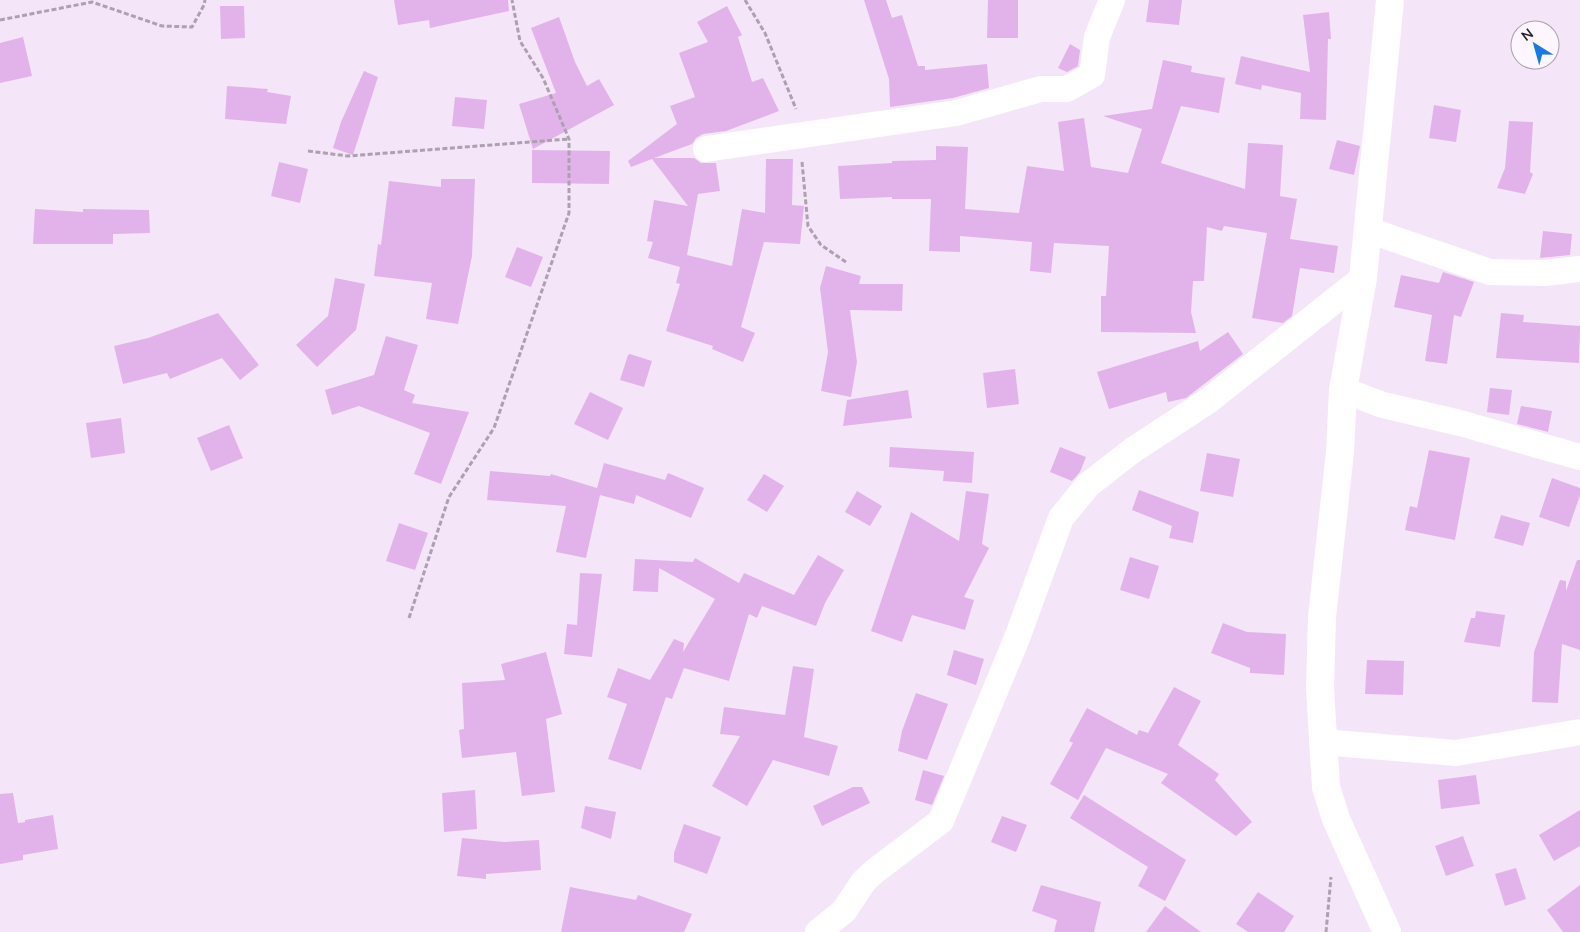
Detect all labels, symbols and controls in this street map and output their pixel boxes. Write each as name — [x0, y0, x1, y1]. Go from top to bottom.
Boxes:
north arrow — [1510, 20, 1560, 70]
text: N — [1518, 24, 1537, 46]

